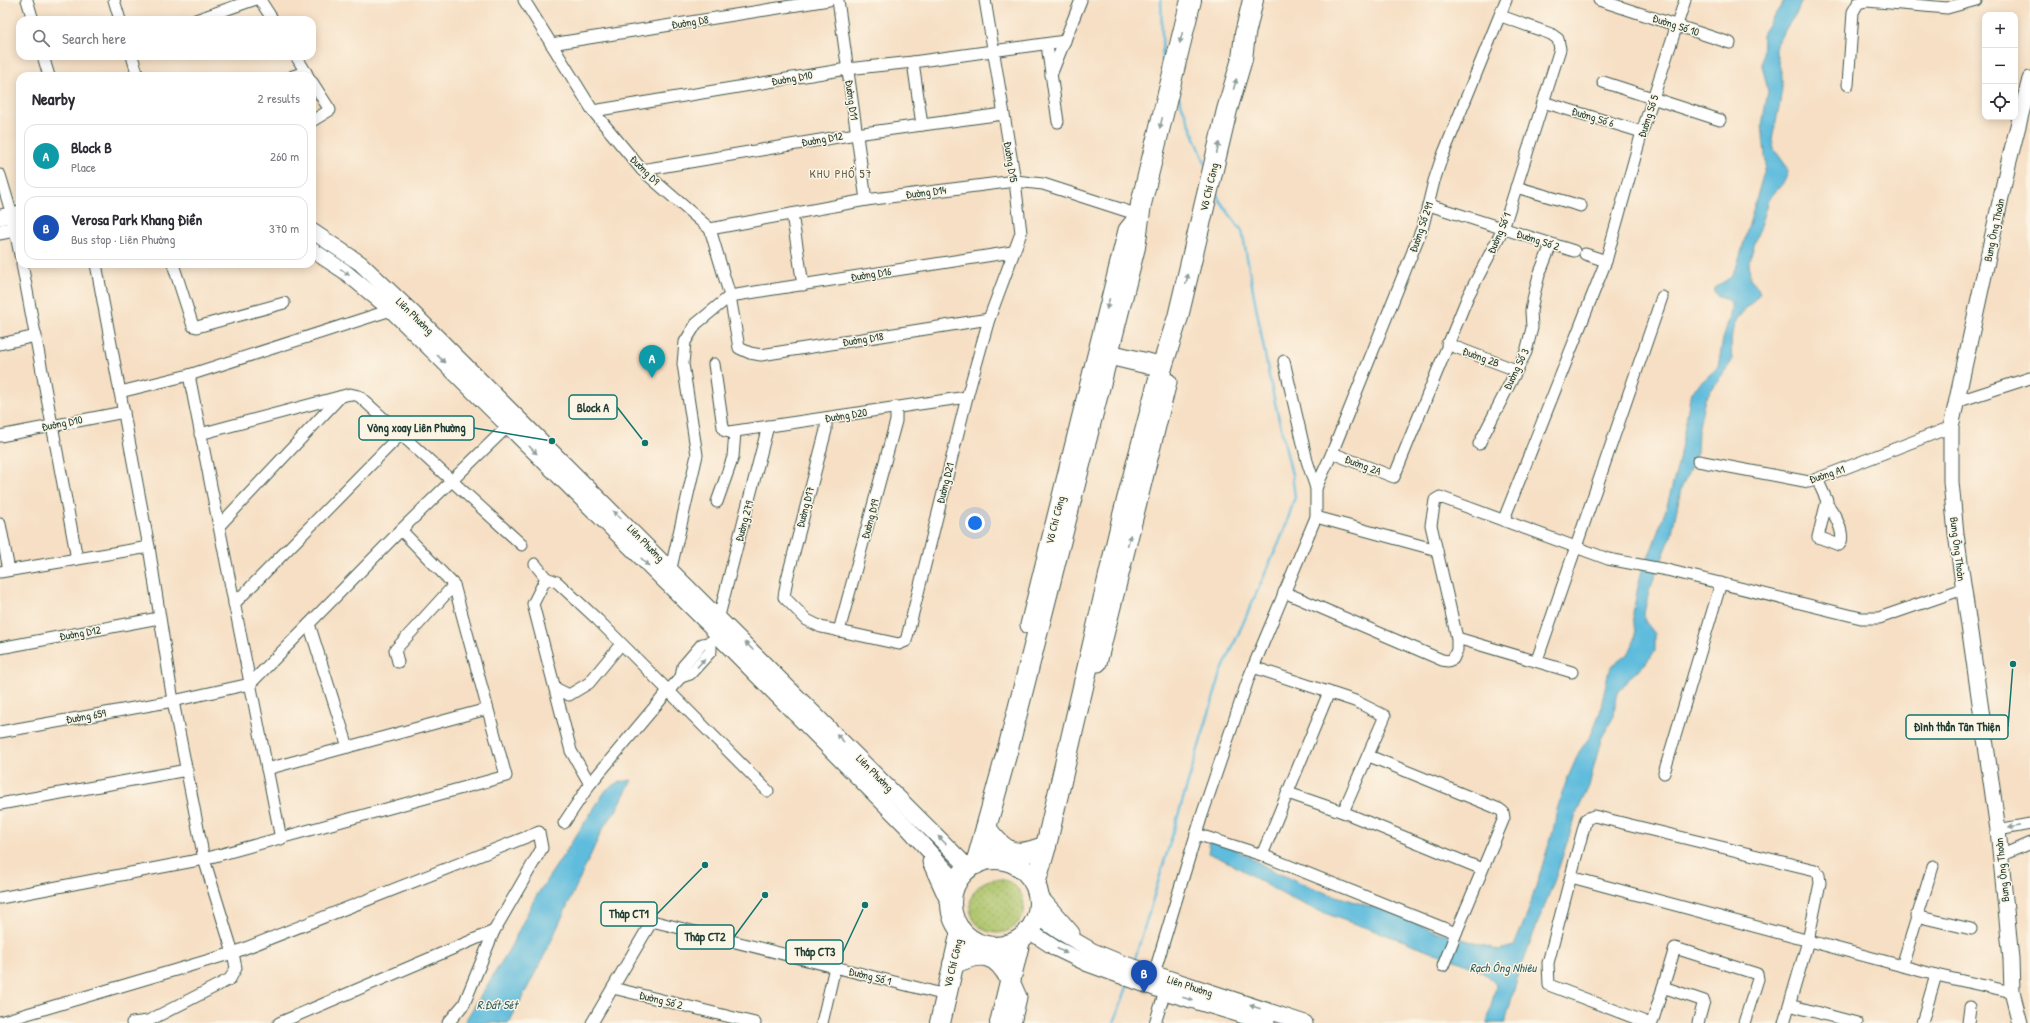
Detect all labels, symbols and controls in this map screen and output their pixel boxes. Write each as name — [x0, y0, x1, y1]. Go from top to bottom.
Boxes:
street label: Đường Số 10 — [1651, 11, 1701, 39]
street label: Đường D8 — [670, 12, 710, 32]
map controls — [1982, 12, 2018, 120]
button: + — [1982, 12, 2018, 48]
search box — [16, 16, 316, 60]
icon: search — [30, 27, 52, 49]
text: Search here — [62, 28, 126, 49]
one-way arrow — [1178, 32, 1184, 44]
button: − — [1982, 48, 2018, 84]
street label: Đường D10 — [770, 67, 814, 88]
one-way arrow — [1232, 78, 1238, 90]
street label: Đường D11 — [842, 79, 862, 121]
button: locate — [1982, 84, 2018, 120]
text: Nearby — [32, 87, 75, 110]
text: 2 results — [258, 89, 300, 107]
street label: Đường Số 5 — [1635, 93, 1662, 139]
street label: Đường Số 6 — [1570, 104, 1617, 130]
one-way arrow — [1157, 117, 1163, 129]
street label: Đường D12 — [800, 128, 844, 150]
text: Block B — [71, 137, 112, 158]
street label: Đường D15 — [1001, 141, 1021, 184]
one-way arrow — [1215, 142, 1221, 154]
text: A — [43, 147, 49, 165]
text: 260 m — [270, 147, 299, 165]
street label: Đường D9 — [627, 152, 663, 188]
text: Place — [71, 158, 96, 176]
street label: Võ Chí Công — [1197, 161, 1221, 213]
district label: KHU PHỐ 57 — [809, 165, 873, 182]
street label: Đường D14 — [905, 183, 947, 201]
street label: Bưng Ông Thoàn — [1980, 197, 2008, 263]
street label: Đường Số 291 — [1406, 200, 1436, 254]
text: Verosa Park Khang Điền — [71, 209, 202, 230]
street label: Đường Số 1 — [1484, 210, 1514, 256]
text: B — [43, 219, 49, 237]
text: 370 m — [269, 219, 299, 237]
street label: Đường Số 2 — [1515, 226, 1561, 254]
text: Bus stop · Liên Phường — [71, 230, 175, 248]
street label: Đường D16 — [850, 264, 893, 284]
one-way arrow — [339, 268, 350, 276]
one-way arrow — [1184, 273, 1190, 285]
street label: Liên Phường — [393, 295, 437, 337]
one-way arrow — [1105, 298, 1111, 310]
street label: Đường D18 — [842, 329, 885, 349]
street label: Đường 2B — [1461, 344, 1502, 370]
pin: A — [639, 345, 665, 378]
street label: Đường Số 3 — [1500, 346, 1532, 392]
one-way arrow — [436, 354, 446, 364]
callout: Block A — [569, 395, 617, 419]
text: Block A — [577, 399, 609, 416]
street label: Đường D20 — [824, 405, 868, 425]
street label: Đường D10 — [40, 412, 84, 434]
callout: Vòng xoay Liên Phường — [359, 416, 474, 440]
text: Vòng xoay Liên Phường — [366, 419, 466, 437]
one-way arrow — [528, 446, 538, 455]
street label: Đường 2A — [1343, 452, 1384, 479]
street label: Đường D21 — [933, 461, 957, 505]
street label: Đường A1 — [1807, 462, 1847, 486]
street label: Đường D17 — [793, 485, 817, 529]
street label: Võ Chí Công — [1042, 494, 1068, 546]
street label: Đường D19 — [858, 498, 882, 540]
street label: Đường 279 — [732, 499, 756, 543]
one-way arrow — [612, 510, 622, 519]
your location — [965, 513, 985, 533]
street label: Bưng Ông Thoàn — [1947, 516, 1969, 582]
street label: Liên Phường — [624, 521, 668, 565]
one-way arrow — [1126, 534, 1132, 546]
one-way arrow — [640, 557, 650, 567]
street label: Đường D12 — [58, 622, 102, 644]
one-way arrow — [744, 641, 753, 651]
one-way arrow — [696, 657, 705, 668]
street label: Đường 659 — [65, 706, 107, 726]
callout: Đình thần Tân Thiện — [1906, 715, 2008, 739]
text: Đình thần Tân Thiện — [1914, 718, 2001, 735]
one-way arrow — [835, 733, 845, 743]
street label: Liên Phường — [853, 751, 897, 795]
one-way arrow — [2008, 825, 2020, 831]
one-way arrow — [937, 835, 947, 845]
street label: Bưng Ông Thoàn — [1992, 837, 2012, 903]
callout: Tháp CT1 — [601, 902, 657, 926]
text: Tháp CT1 — [608, 905, 650, 923]
callout: Tháp CT2 — [677, 925, 734, 949]
text: Tháp CT2 — [683, 928, 726, 946]
street label: Võ Chí Công — [941, 937, 965, 989]
callout: Tháp CT3 — [786, 940, 843, 964]
text: Tháp CT3 — [794, 943, 836, 961]
one-way arrow — [1057, 948, 1068, 955]
water label: Rạch Ông Nhiêu — [1470, 959, 1537, 976]
pin: B — [1131, 960, 1157, 993]
street label: Đường Số 1 — [847, 964, 893, 988]
street label: Liên Phường — [1165, 972, 1215, 1000]
street label: Đường Số 2 — [638, 988, 684, 1012]
water label: R.Đất Sét — [477, 996, 519, 1013]
one-way arrow — [1182, 996, 1194, 1002]
one-way arrow — [1248, 1004, 1260, 1010]

